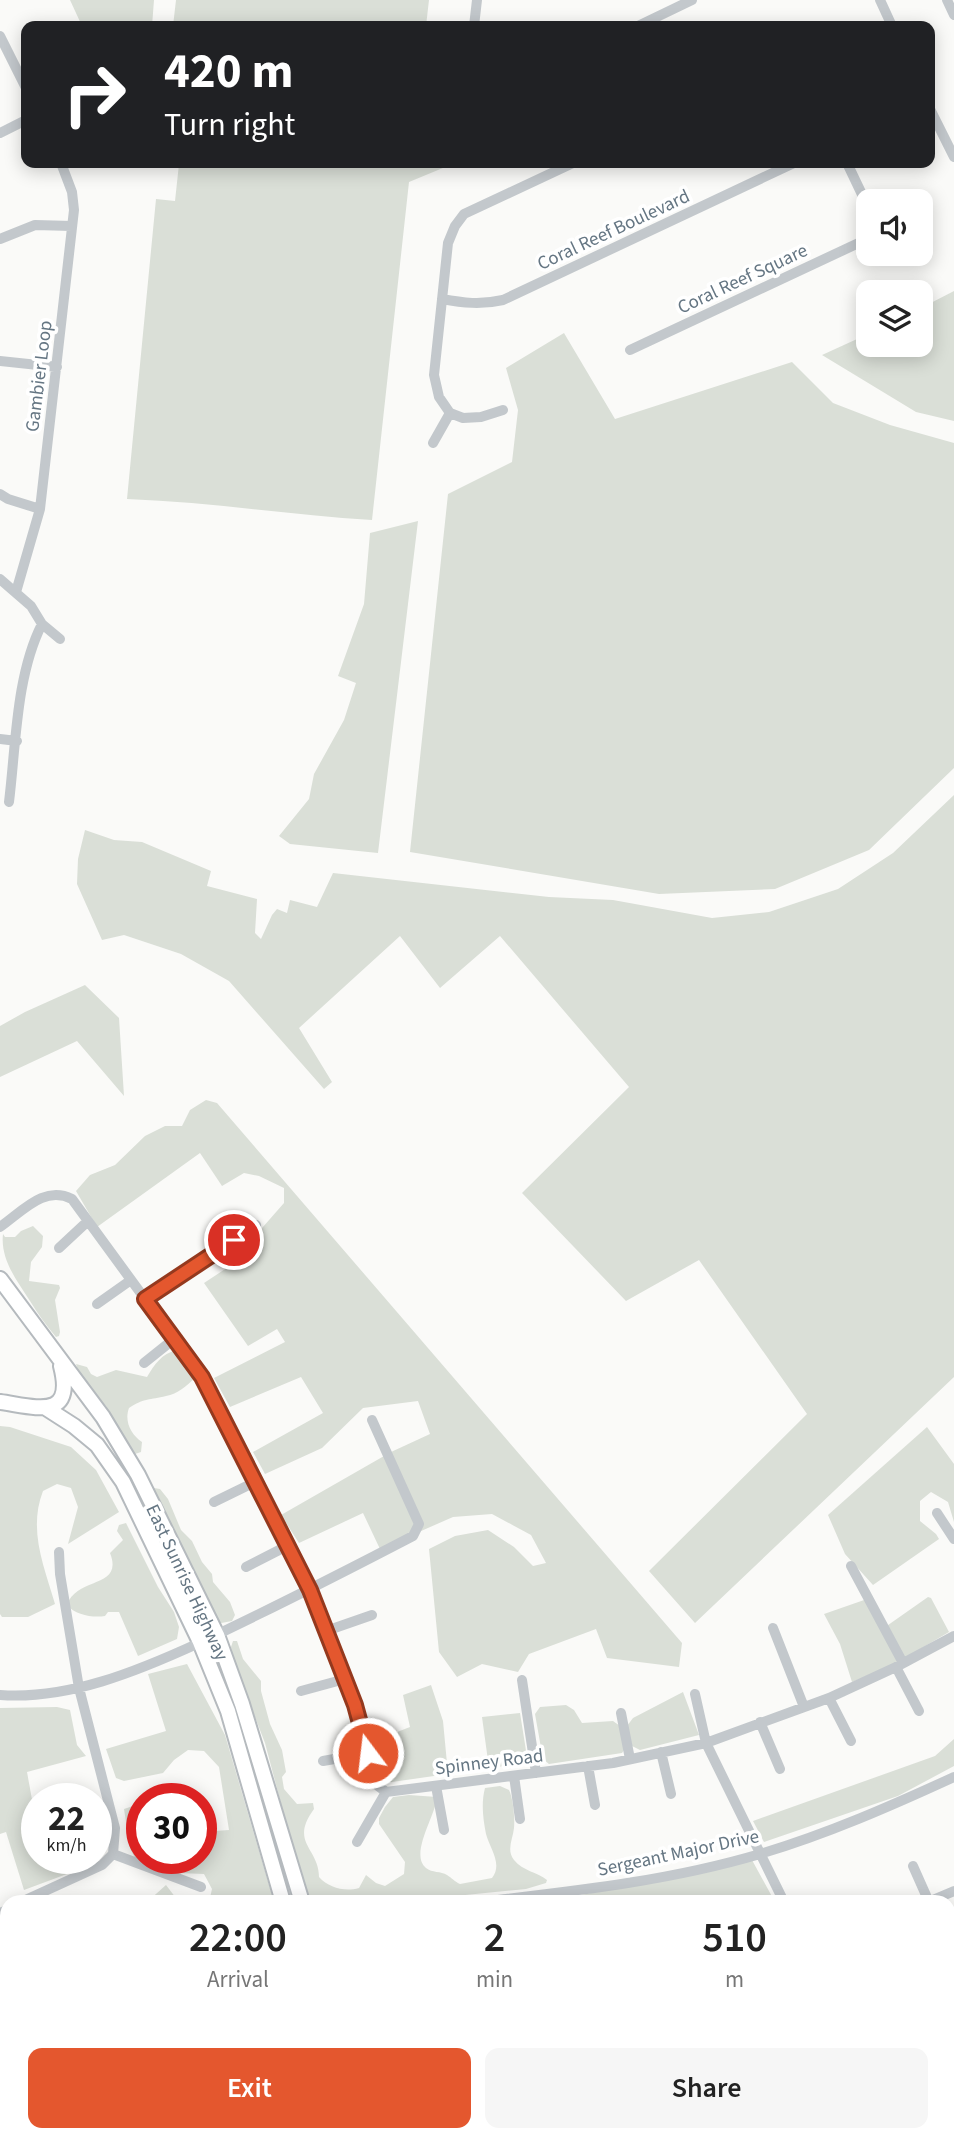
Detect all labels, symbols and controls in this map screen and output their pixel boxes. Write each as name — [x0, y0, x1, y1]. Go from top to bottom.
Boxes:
text: 420 m — [164, 37, 293, 107]
icon: right — [49, 49, 140, 140]
text: Turn right — [164, 102, 295, 148]
street label: Coral Reef Boulevard — [533, 183, 694, 278]
map controls — [856, 189, 933, 357]
button: sound — [856, 189, 933, 266]
street label: Coral Reef Square — [673, 237, 812, 321]
button: layers — [856, 280, 933, 357]
street label: Gambier Loop — [19, 319, 60, 434]
pin — [204, 1210, 264, 1270]
icon: arrive — [215, 1221, 253, 1259]
street label: East Sunrise Highway — [139, 1500, 235, 1665]
position arrow — [331, 1716, 405, 1790]
street label: Spinney Road — [433, 1742, 545, 1783]
speed limit sign: 30 — [126, 1783, 217, 1874]
text: 22 — [48, 1794, 85, 1844]
street label: Sergeant Major Drive — [595, 1823, 762, 1884]
text: km/h — [47, 1833, 86, 1858]
text: 22:00 — [189, 1908, 287, 1968]
text: 2 — [484, 1908, 505, 1968]
text: 510 — [702, 1908, 767, 1968]
text: Arrival — [207, 1963, 269, 1996]
text: min — [476, 1963, 513, 1996]
text: m — [725, 1963, 744, 1996]
button: Exit — [28, 2048, 471, 2128]
button: Share — [485, 2048, 928, 2128]

